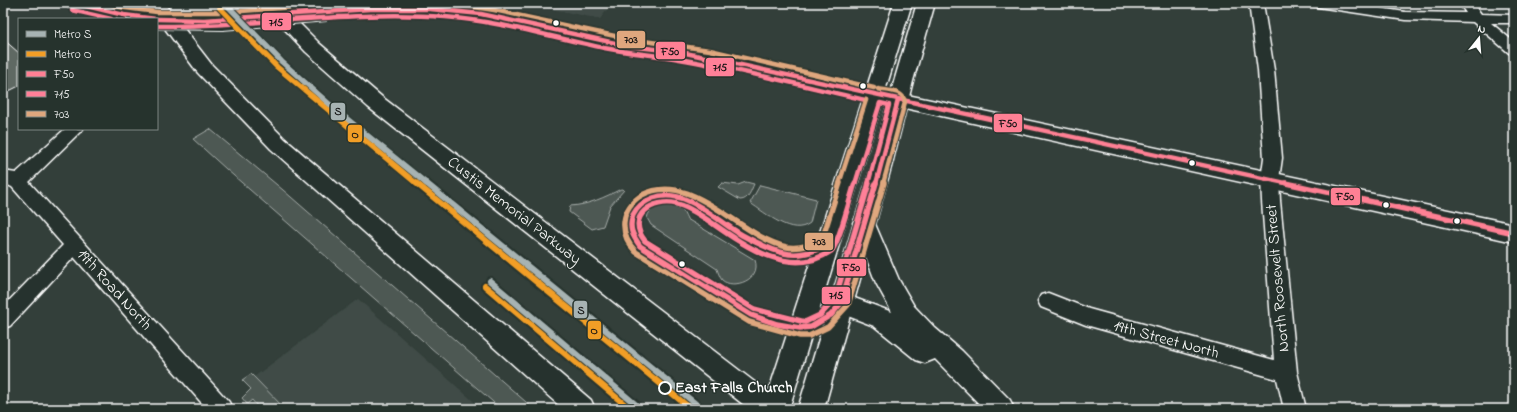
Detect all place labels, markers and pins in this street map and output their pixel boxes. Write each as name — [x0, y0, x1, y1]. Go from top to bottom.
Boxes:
unlabelled marker — [551, 18, 561, 28]
unlabelled marker — [858, 81, 868, 91]
unlabelled marker — [1187, 158, 1197, 168]
unlabelled marker — [1381, 200, 1391, 210]
unlabelled marker — [1452, 216, 1462, 226]
unlabelled marker — [677, 259, 687, 269]
place label: East Falls Church — [675, 376, 793, 400]
marker: East Falls Church — [658, 381, 672, 395]

